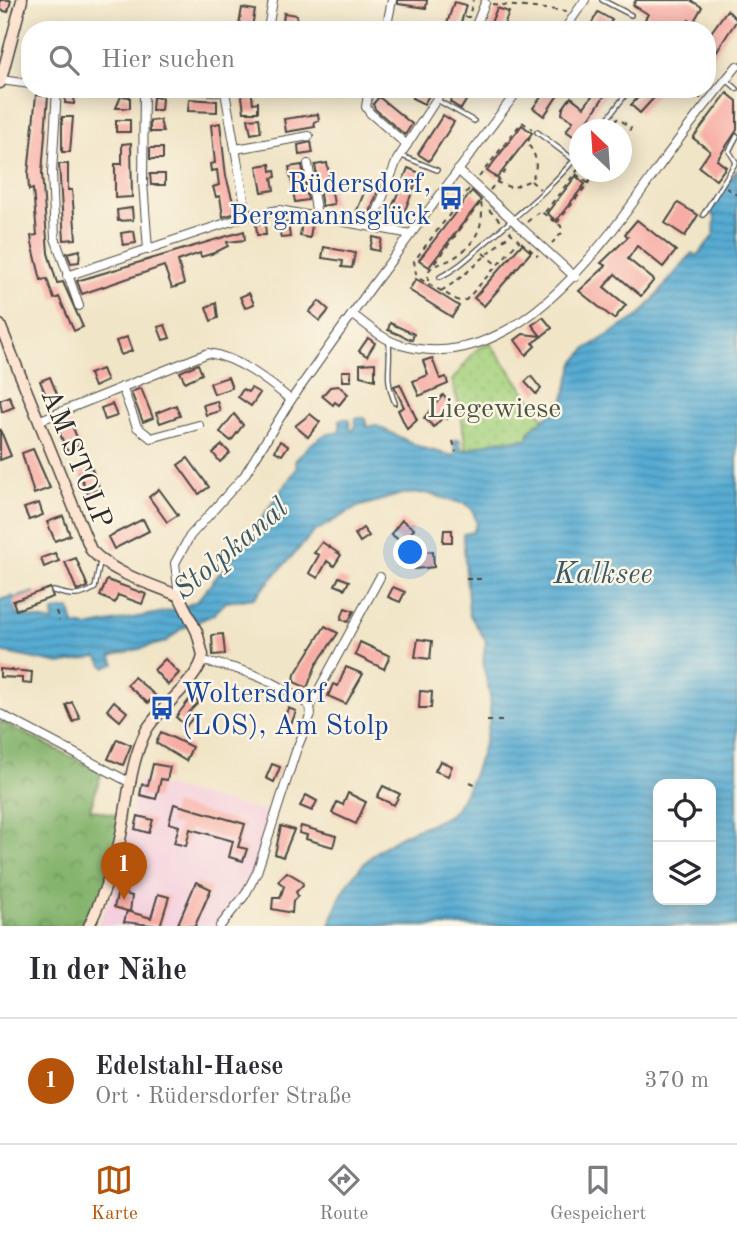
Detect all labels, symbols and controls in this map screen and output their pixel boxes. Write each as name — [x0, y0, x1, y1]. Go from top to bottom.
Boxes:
search box — [21, 21, 716, 98]
icon: search — [45, 41, 83, 79]
text: Hier suchen — [101, 47, 235, 73]
north arrow — [569, 119, 632, 182]
place label: Rüdersdorf, Bergmannsglück — [229, 171, 431, 231]
bus stop icon: Rüdersdorf, Bergmannsglück — [437, 184, 465, 212]
street label: AM STOLP — [35, 386, 116, 533]
park label: Liegewiese — [427, 396, 561, 424]
water label: Stolpkanal — [168, 493, 295, 606]
your location — [393, 535, 427, 569]
water label: Kalksee — [552, 560, 653, 590]
place label: Woltersdorf (LOS), Am Stolp — [182, 681, 389, 741]
bus stop icon: Woltersdorf (LOS), Am Stolp — [148, 694, 176, 722]
map controls — [653, 779, 716, 905]
button: locate — [653, 779, 716, 842]
pin: 1 — [101, 842, 147, 900]
button: layers — [653, 842, 716, 905]
text: In der Nähe — [28, 956, 187, 986]
text: Edelstahl-Haese — [95, 1054, 284, 1080]
text: 1 — [44, 1069, 58, 1092]
text: 370 m — [644, 1069, 709, 1092]
text: Ort · Rüdersdorfer Straße — [95, 1085, 351, 1108]
tab: Karte — [91, 1161, 138, 1226]
tab: Route — [320, 1161, 368, 1226]
tab: Gespeichert — [550, 1161, 646, 1226]

